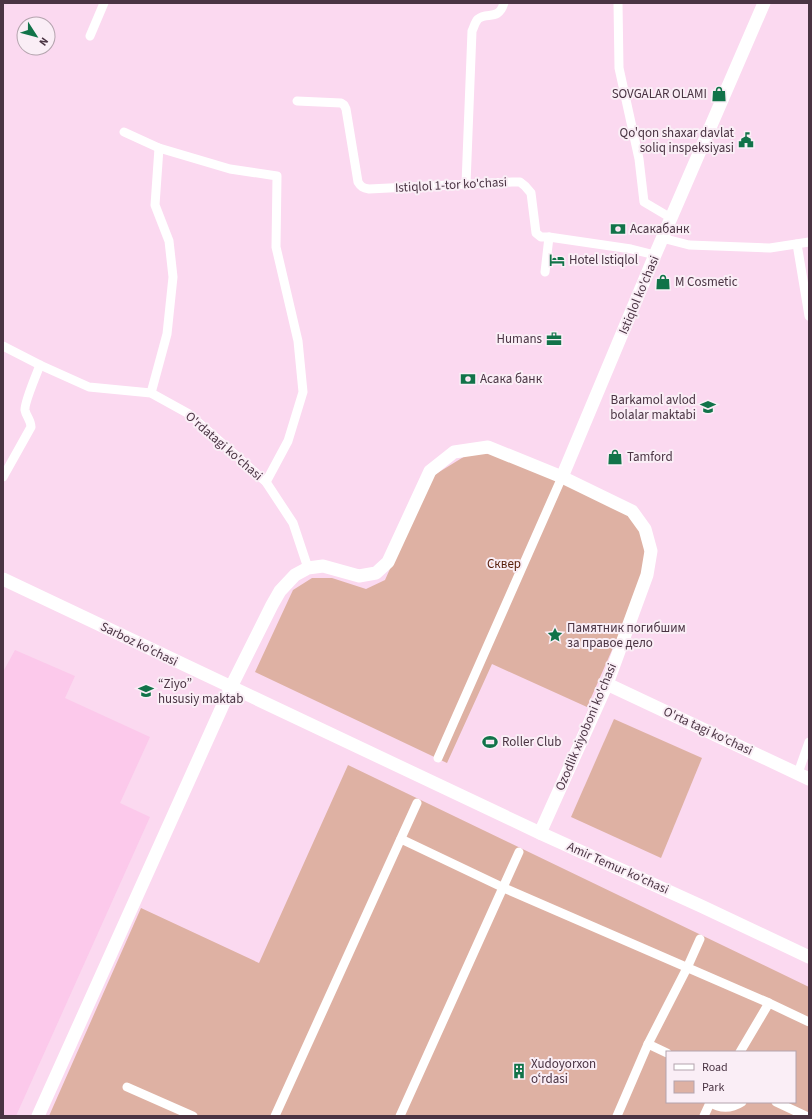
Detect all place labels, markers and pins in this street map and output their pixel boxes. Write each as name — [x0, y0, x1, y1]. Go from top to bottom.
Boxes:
place label: SOVGALAR OLAMI — [612, 85, 707, 103]
shop icon: SOVGALAR OLAMI — [710, 85, 728, 103]
place label: Qo'qon shaxar davlat soliq inspeksiyasi — [620, 124, 735, 157]
public building icon: Qo'qon shaxar davlat soliq inspeksiyasi — [737, 131, 755, 149]
bank icon: Асакабанк — [609, 220, 627, 238]
place label: Асакабанк — [630, 220, 690, 238]
hotel icon: Hotel Istiqlol — [548, 251, 566, 269]
place label: Hotel Istiqlol — [569, 251, 638, 269]
shop icon: M Cosmetic — [654, 273, 672, 291]
place label: M Cosmetic — [675, 273, 738, 291]
place label: Humans — [497, 330, 543, 348]
office icon: Humans — [545, 330, 563, 348]
bank icon: Асака банк — [459, 370, 477, 388]
place label: Асака банк — [480, 370, 543, 388]
place label: Barkamol avlod bolalar maktabi — [610, 391, 696, 424]
school or university icon: Barkamol avlod bolalar maktabi — [699, 398, 717, 416]
shop icon: Tamford — [606, 448, 624, 466]
place label: Tamford — [627, 448, 673, 466]
place label: Памятник погибшим за правое дело — [567, 619, 686, 652]
place icon: Памятник погибшим за правое дело — [546, 626, 564, 644]
place label: “Ziyo” hususiy maktab — [158, 675, 243, 708]
school or university icon: “Ziyo” hususiy maktab — [137, 682, 155, 700]
sports icon: Roller Club — [481, 733, 499, 751]
place label: Roller Club — [502, 733, 562, 751]
place label: Xudoyorxon oʻrdasi — [531, 1055, 596, 1088]
building icon: Xudoyorxon oʻrdasi — [510, 1062, 528, 1080]

